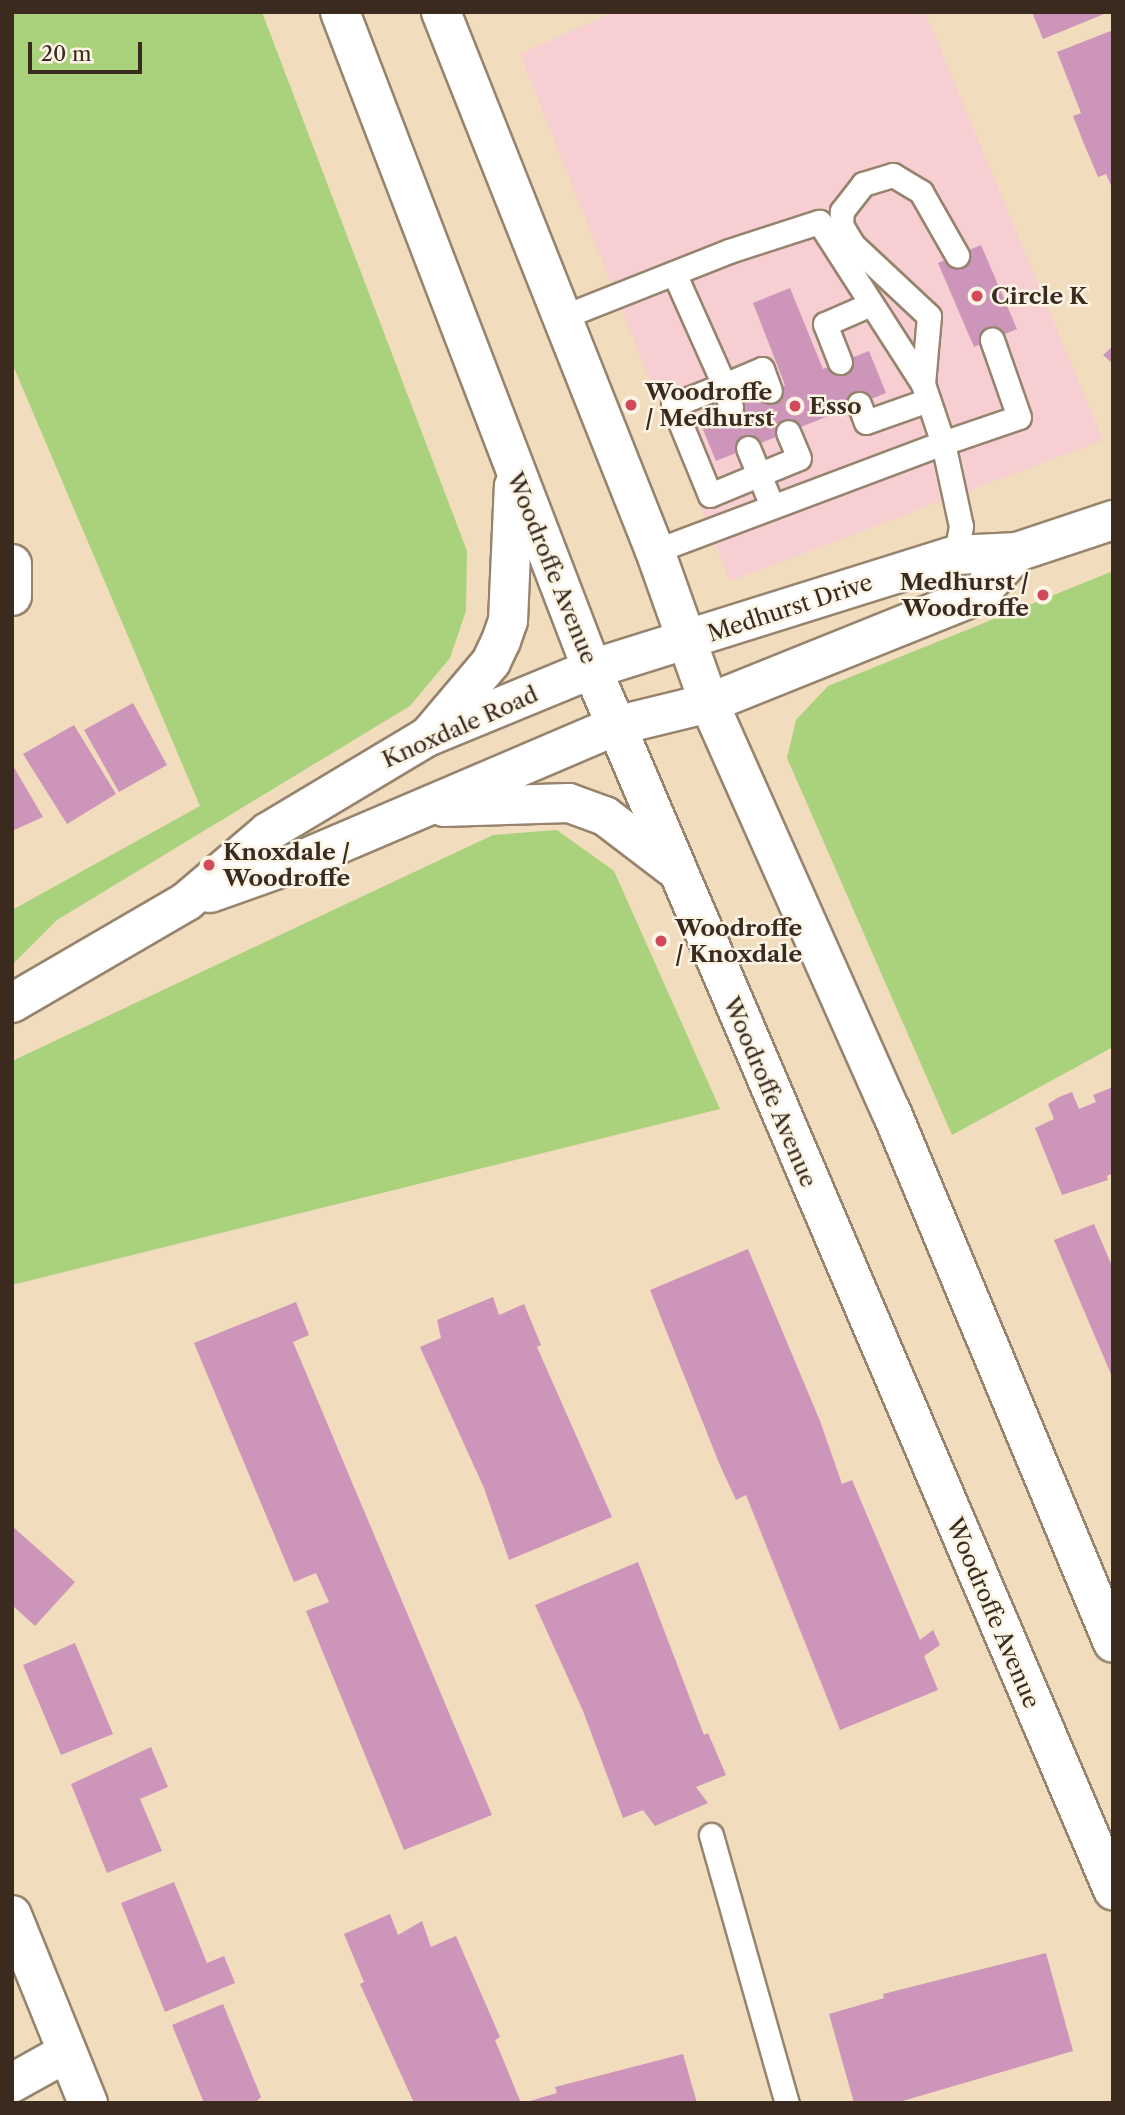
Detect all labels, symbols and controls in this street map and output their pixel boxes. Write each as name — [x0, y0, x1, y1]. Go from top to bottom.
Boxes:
scale bar — [32, 28, 145, 72]
text: 20 m — [41, 41, 92, 66]
place label: Circle K — [991, 282, 1087, 310]
marker: Circle K — [969, 288, 985, 304]
place label: Woodroffe / Medhurst — [645, 378, 774, 432]
place label: Esso — [809, 392, 862, 420]
marker: Woodroffe / Medhurst — [623, 397, 639, 413]
marker: Esso — [787, 398, 803, 414]
street label: Woodroffe Avenue — [501, 468, 603, 668]
street label: Medhurst Drive — [704, 568, 876, 648]
place label: Medhurst / Woodroffe — [900, 568, 1029, 622]
marker: Medhurst / Woodroffe — [1035, 587, 1051, 603]
street label: Knoxdale Road — [378, 680, 542, 774]
place label: Knoxdale / Woodroffe — [223, 838, 350, 892]
marker: Knoxdale / Woodroffe — [201, 857, 217, 873]
place label: Woodroffe / Knoxdale — [675, 914, 802, 968]
marker: Woodroffe / Knoxdale — [653, 933, 669, 949]
street label: Woodroffe Avenue — [717, 992, 823, 1192]
street label: Woodroffe Avenue — [940, 1513, 1046, 1713]

